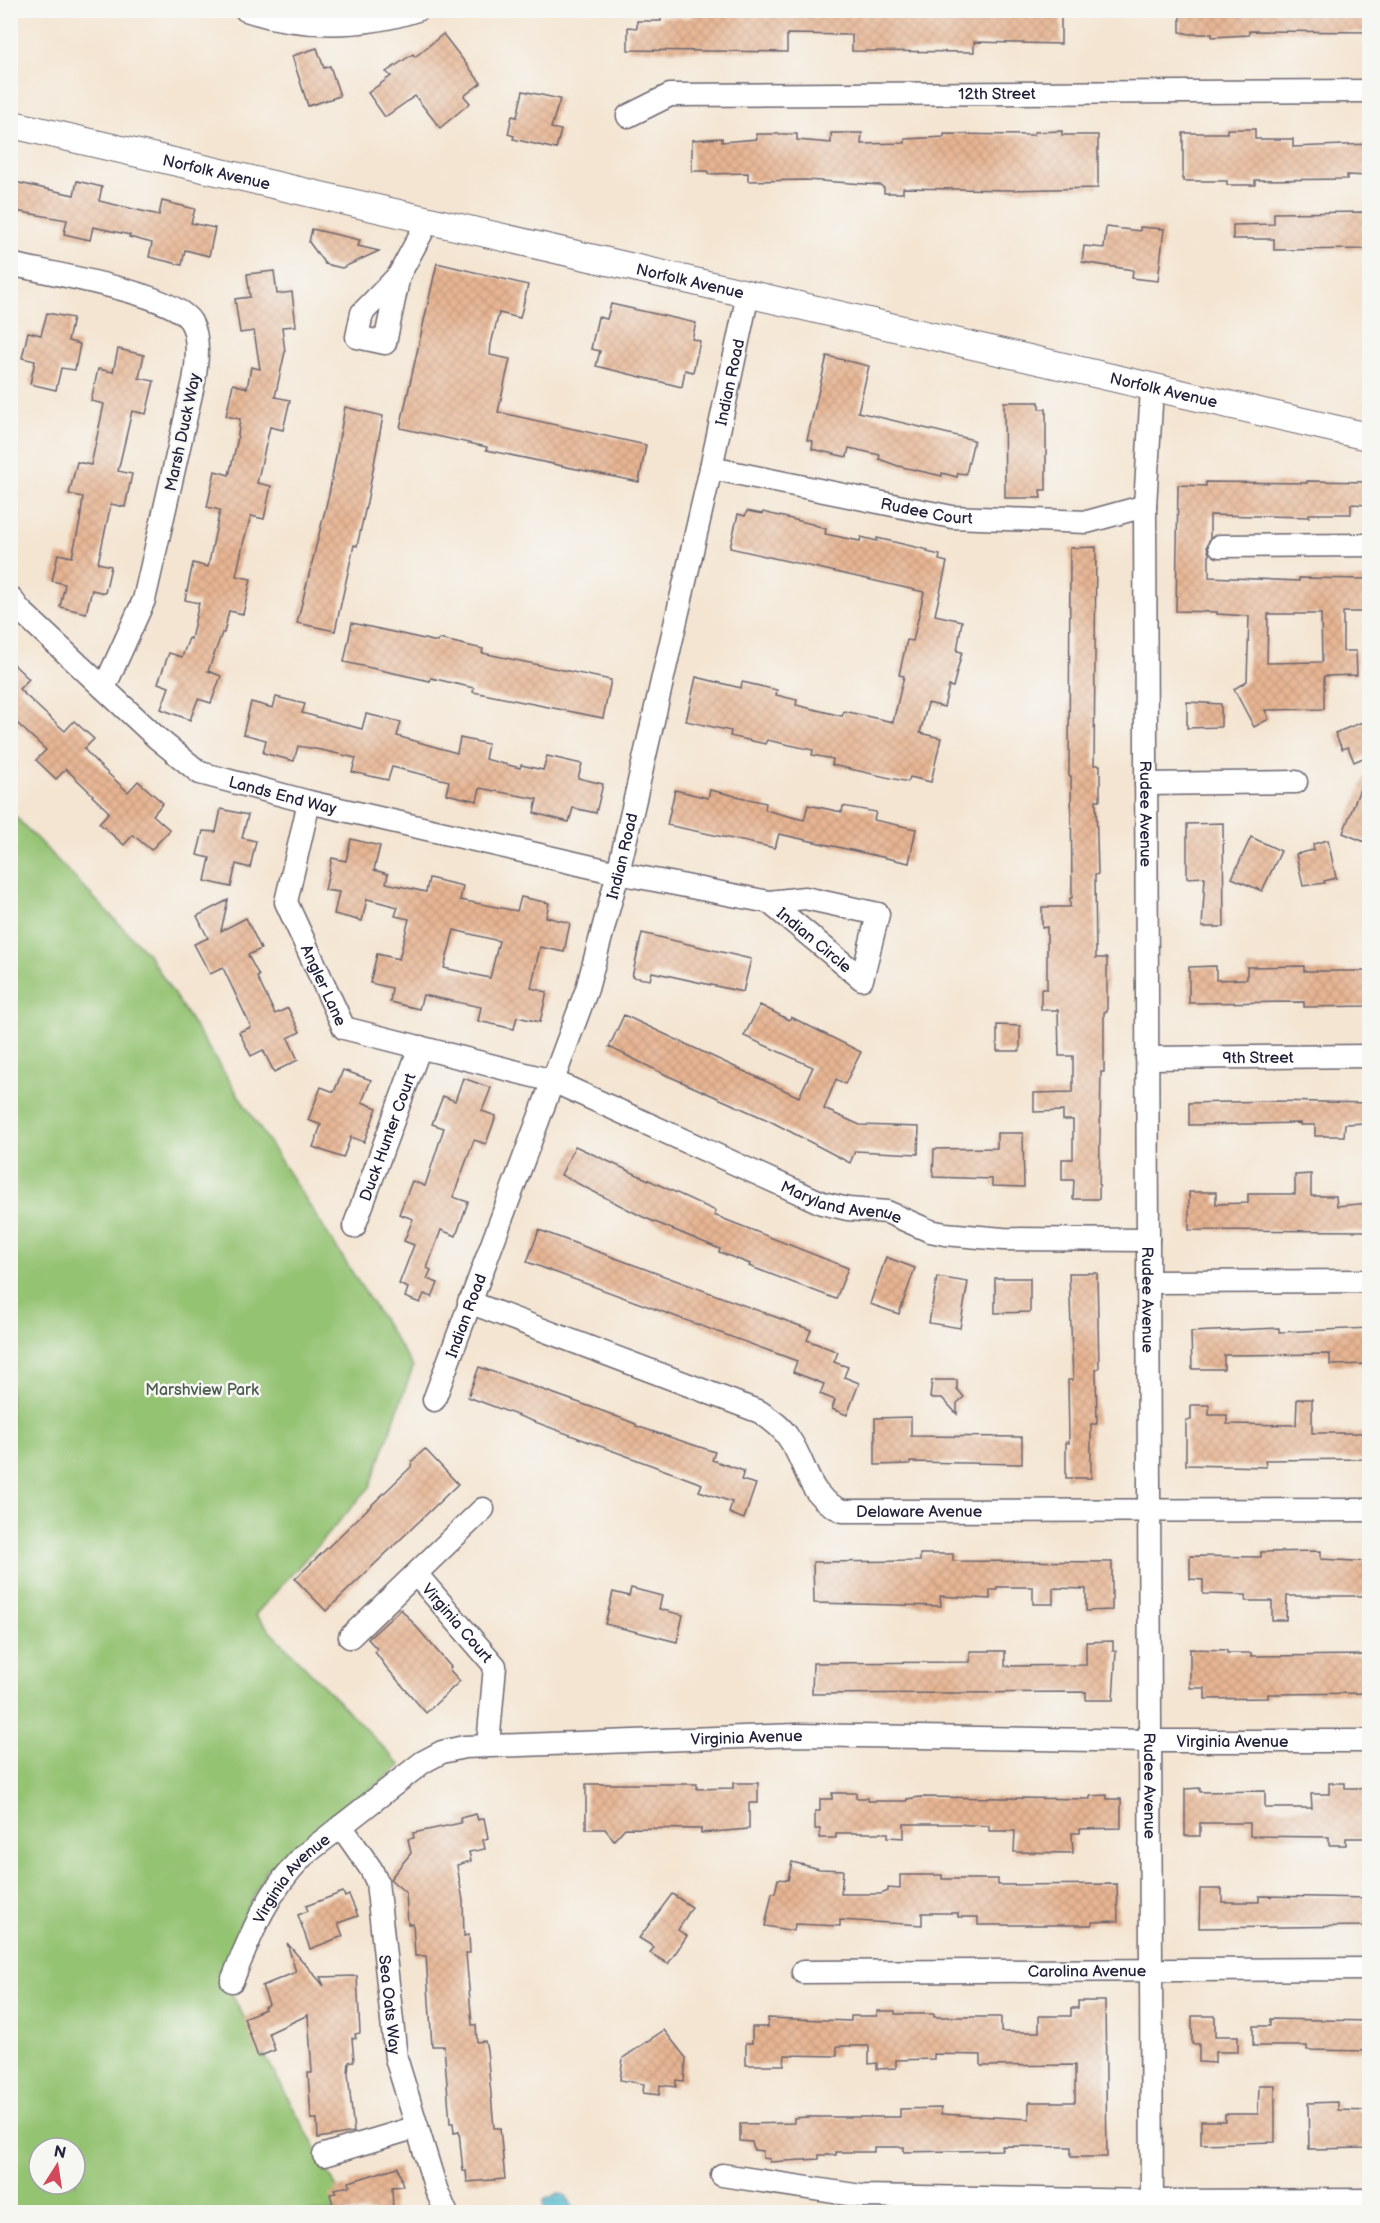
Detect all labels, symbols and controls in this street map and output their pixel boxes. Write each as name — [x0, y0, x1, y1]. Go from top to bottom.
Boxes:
street label: 12th Street — [958, 85, 1036, 104]
street label: Norfolk Avenue — [161, 151, 272, 195]
street label: Norfolk Avenue — [634, 260, 746, 304]
street label: Indian Road — [712, 337, 749, 427]
street label: Norfolk Avenue — [1108, 369, 1220, 413]
street label: Marsh Duck Way — [162, 371, 205, 493]
street label: Rudee Court — [879, 495, 973, 529]
street label: Rudee Avenue — [1135, 760, 1154, 868]
street label: Lands End Way — [226, 773, 339, 819]
street label: Indian Road — [603, 811, 642, 902]
street label: Indian Circle — [772, 904, 855, 978]
street label: Angler Lane — [296, 942, 350, 1030]
street label: 9th Street — [1222, 1049, 1294, 1068]
street label: Duck Hunter Court — [356, 1071, 421, 1204]
street label: Maryland Avenue — [777, 1178, 905, 1229]
street label: Rudee Avenue — [1137, 1246, 1156, 1354]
street label: Indian Road — [443, 1272, 491, 1361]
park label: Marshview Park — [145, 1381, 259, 1400]
street label: Delaware Avenue — [856, 1503, 983, 1522]
street label: Virginia Court — [417, 1580, 496, 1667]
street label: Virginia Avenue — [690, 1727, 803, 1750]
street label: Rudee Avenue — [1139, 1732, 1158, 1840]
street label: Virginia Avenue — [1176, 1733, 1289, 1752]
street label: Virginia Avenue — [250, 1830, 335, 1927]
street label: Sea Oats Way — [374, 1954, 404, 2056]
street label: Carolina Avenue — [1028, 1962, 1147, 1982]
north arrow — [27, 2136, 87, 2196]
text: N — [52, 2142, 68, 2163]

